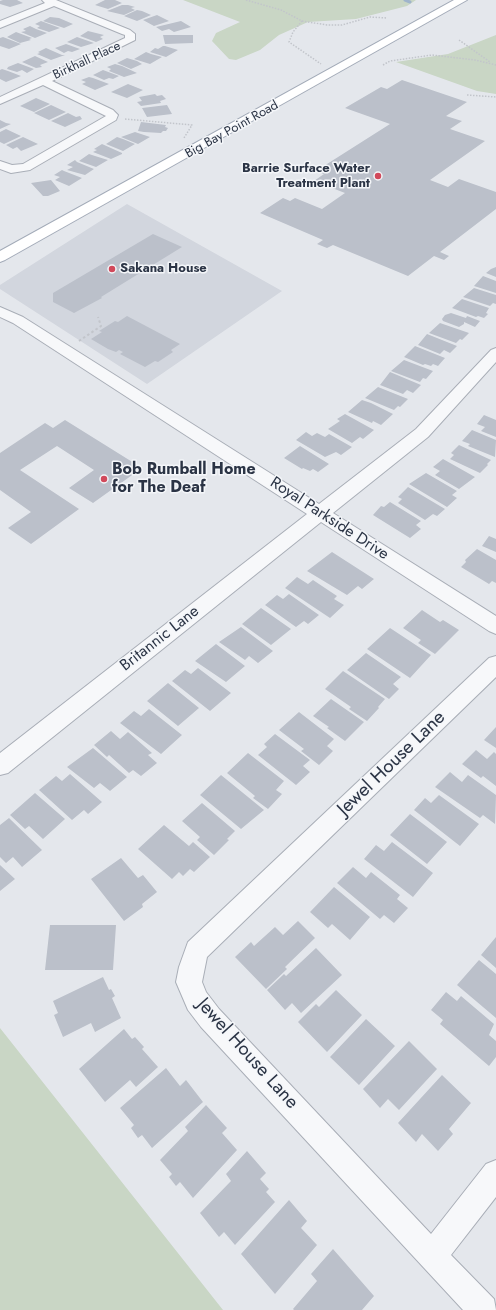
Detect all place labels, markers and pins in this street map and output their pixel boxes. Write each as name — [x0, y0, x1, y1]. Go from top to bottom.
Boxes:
place label: Barrie Surface Water Treatment Plant — [242, 161, 370, 192]
marker: Barrie Surface Water Treatment Plant — [373, 171, 383, 181]
place label: Sakana House — [120, 261, 207, 277]
marker: Sakana House — [107, 264, 117, 274]
place label: Bob Rumball Home for The Deaf — [112, 460, 256, 498]
marker: Bob Rumball Home for The Deaf — [99, 474, 109, 484]

